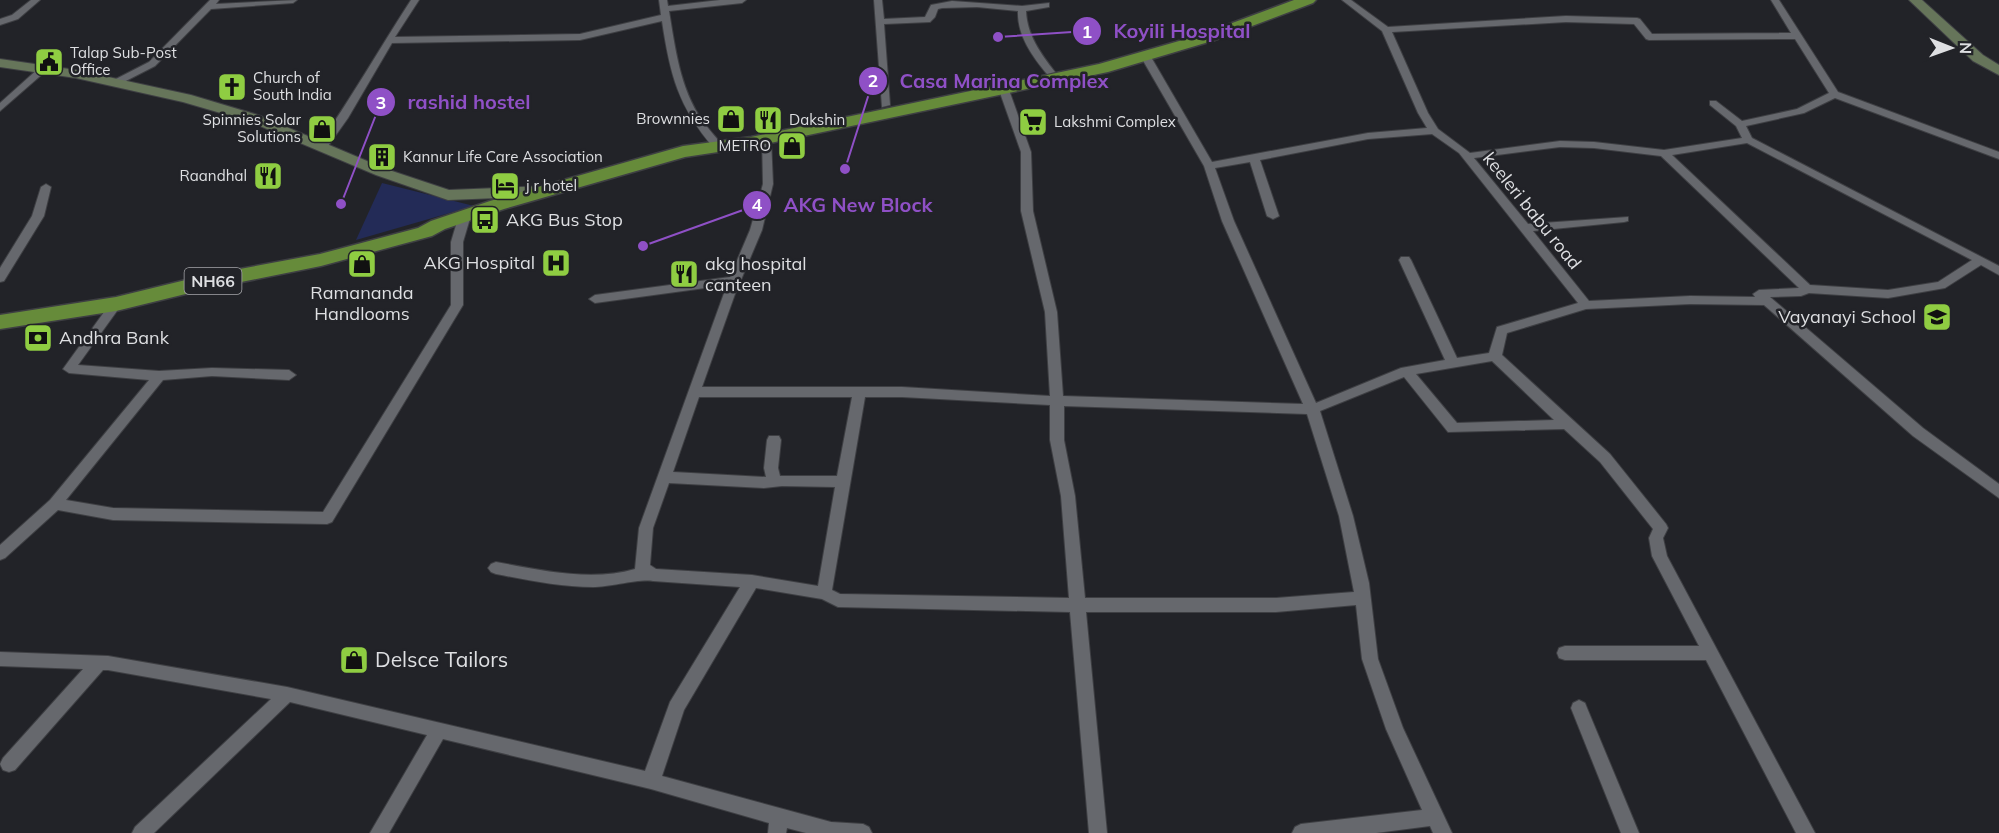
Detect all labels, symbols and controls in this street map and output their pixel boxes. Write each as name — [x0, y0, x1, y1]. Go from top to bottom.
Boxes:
callout: Koyili Hospital — [1072, 12, 1263, 50]
text: Koyili Hospital — [1114, 18, 1250, 43]
north arrow — [1921, 18, 1981, 78]
text: 1 — [1082, 20, 1092, 43]
text: N — [1956, 42, 1976, 54]
place label: Talap Sub-Post Office — [70, 43, 177, 79]
public building icon: Talap Sub-Post Office — [33, 46, 65, 78]
callout: Casa Marina Complex — [858, 62, 1120, 100]
place label: Church of South India — [253, 68, 332, 104]
text: Casa Marina Complex — [900, 68, 1109, 93]
text: 2 — [868, 69, 878, 92]
church icon: Church of South India — [216, 71, 248, 103]
callout: rashid hostel — [366, 83, 543, 121]
text: rashid hostel — [408, 89, 530, 114]
text: 3 — [376, 91, 386, 114]
shop icon: Brownnies — [715, 103, 747, 135]
restaurant icon: Dakshin — [752, 104, 784, 136]
supermarket icon: Lakshmi Complex — [1017, 106, 1049, 138]
place label: Brownnies — [636, 109, 710, 128]
place label: Spinnies Solar Solutions — [202, 110, 302, 146]
place label: Dakshin — [789, 110, 845, 129]
place label: Lakshmi Complex — [1054, 112, 1176, 131]
shop icon: Spinnies Solar Solutions — [306, 113, 338, 145]
shop icon: METRO — [776, 130, 808, 162]
place label: METRO — [719, 136, 771, 155]
building icon: Kannur Life Care Association — [366, 141, 398, 173]
place label: Kannur Life Care Association — [403, 147, 603, 166]
street label: keeleri babu road — [1478, 147, 1587, 274]
restaurant icon: Raandhal — [252, 160, 284, 192]
place label: Raandhal — [179, 166, 247, 185]
hotel icon: j r hotel — [489, 170, 521, 202]
place label: j r hotel — [525, 176, 577, 195]
callout: AKG New Block — [742, 186, 945, 224]
text: AKG New Block — [783, 192, 933, 217]
text: 4 — [752, 193, 763, 216]
bus stop icon: AKG Bus Stop — [469, 204, 501, 236]
place label: AKG Bus Stop — [506, 208, 623, 231]
hospital icon: AKG Hospital — [540, 247, 572, 279]
shop icon: Ramananda Handlooms — [346, 248, 378, 280]
place label: AKG Hospital — [424, 251, 535, 274]
place label: akg hospital canteen — [705, 252, 807, 296]
restaurant icon: akg hospital canteen — [668, 258, 700, 290]
road number: NH66 — [184, 268, 242, 294]
place label: Ramananda Handlooms — [310, 281, 414, 325]
school or university icon: Vayanayi School — [1921, 301, 1953, 333]
place label: Vayanayi School — [1778, 305, 1916, 328]
bank icon: Andhra Bank — [22, 322, 54, 354]
place label: Andhra Bank — [59, 326, 170, 349]
shop icon: Delsce Tailors — [338, 644, 370, 676]
place label: Delsce Tailors — [375, 646, 508, 672]

